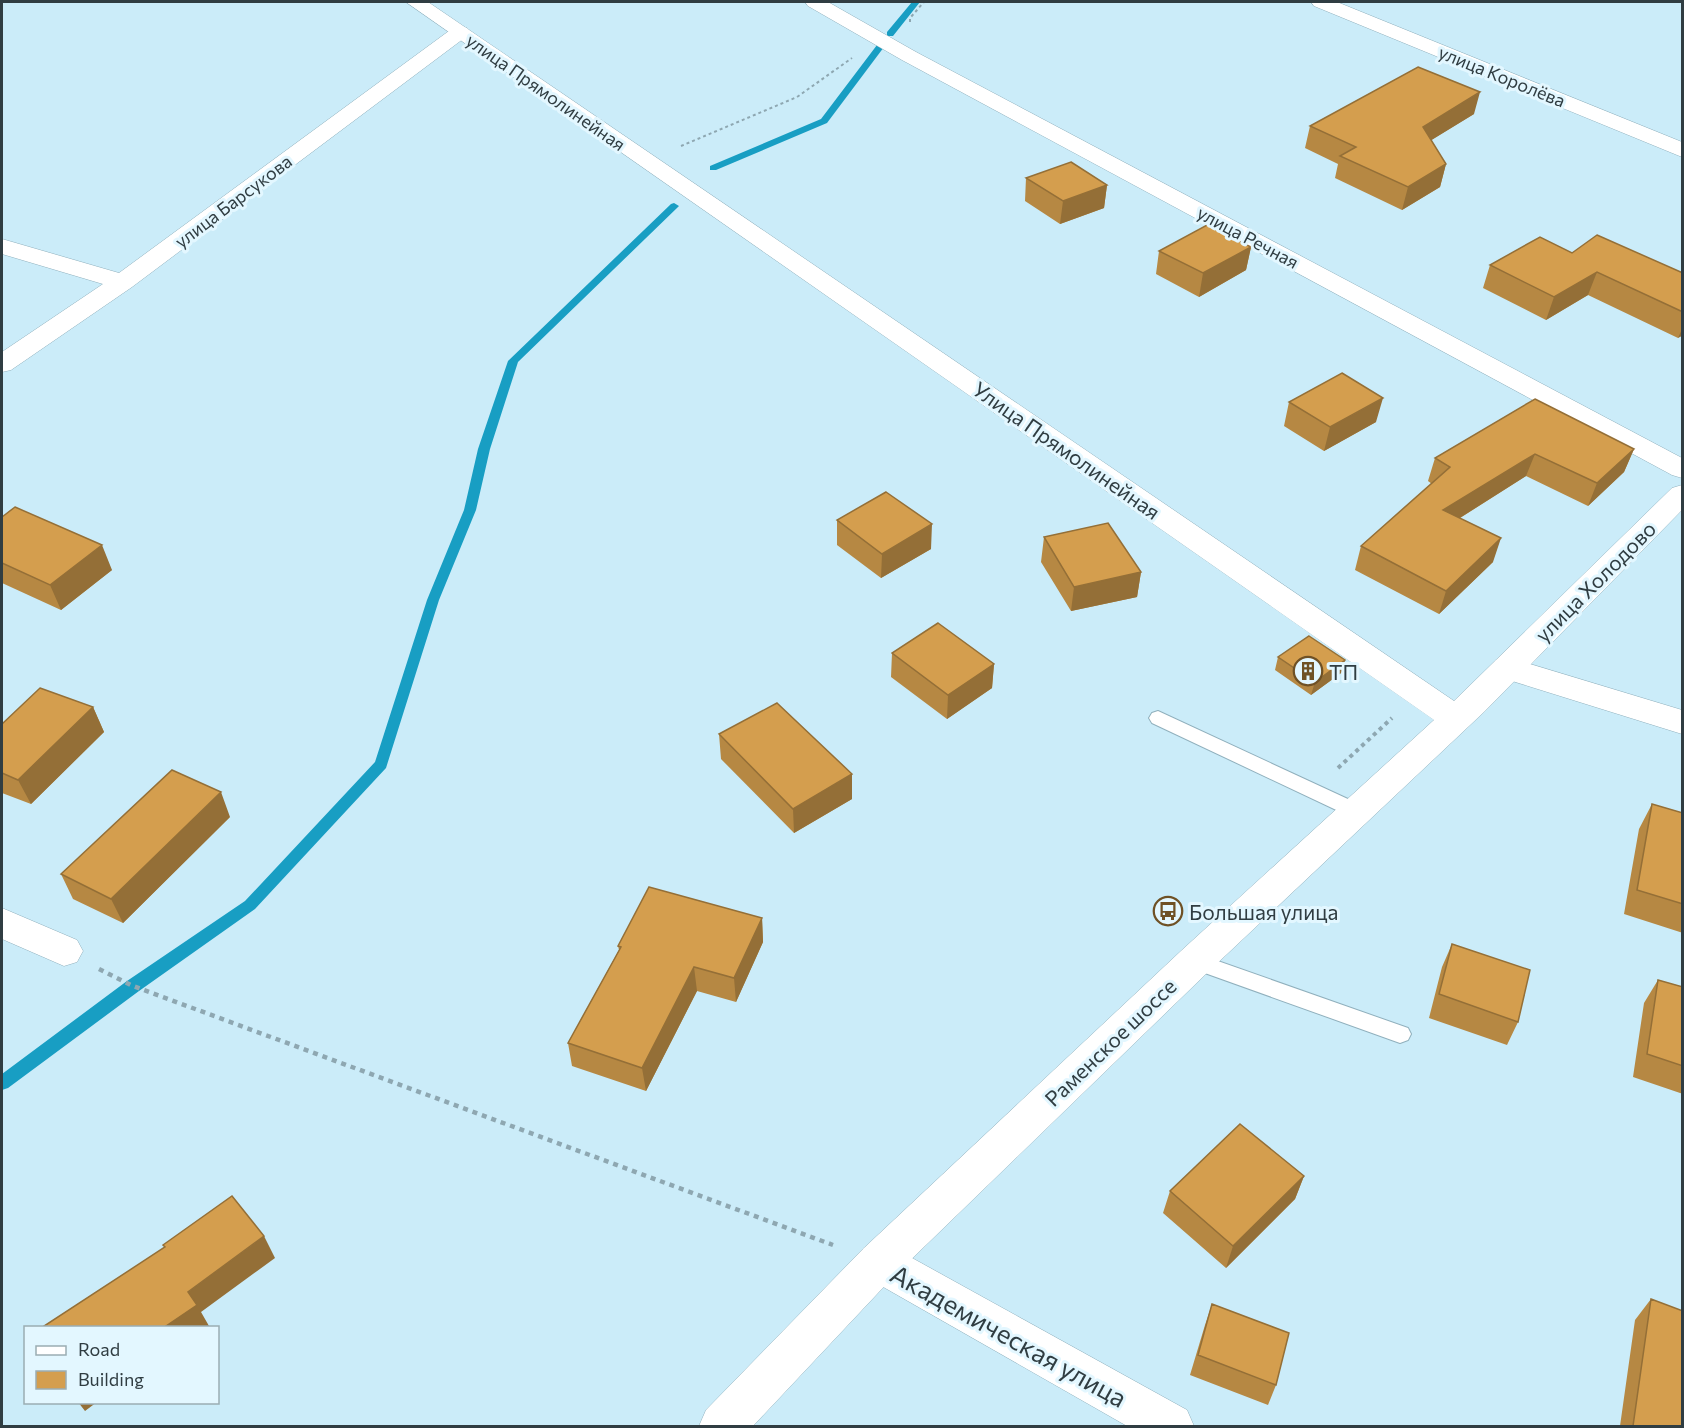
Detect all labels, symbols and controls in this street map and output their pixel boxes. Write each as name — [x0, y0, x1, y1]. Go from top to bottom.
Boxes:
street label: улица Прямолинейная — [462, 29, 630, 155]
street label: улица Королёва — [1435, 41, 1569, 111]
street label: улица Барсукова — [170, 150, 296, 252]
street label: улица Речная — [1193, 201, 1303, 273]
street label: Улица Прямолинейная — [969, 376, 1165, 524]
street label: улица Холодово — [1529, 515, 1661, 647]
building icon: ТП — [1292, 655, 1324, 687]
place label: ТП — [1329, 659, 1358, 684]
bus stop icon: Большая улица — [1152, 895, 1184, 927]
place label: Большая улица — [1189, 899, 1338, 924]
street label: Раменское шоссе — [1039, 973, 1181, 1111]
street label: Академическая улица — [885, 1257, 1133, 1413]
legend — [24, 1326, 219, 1404]
text: Road — [78, 1338, 120, 1360]
text: Building — [78, 1368, 144, 1390]

